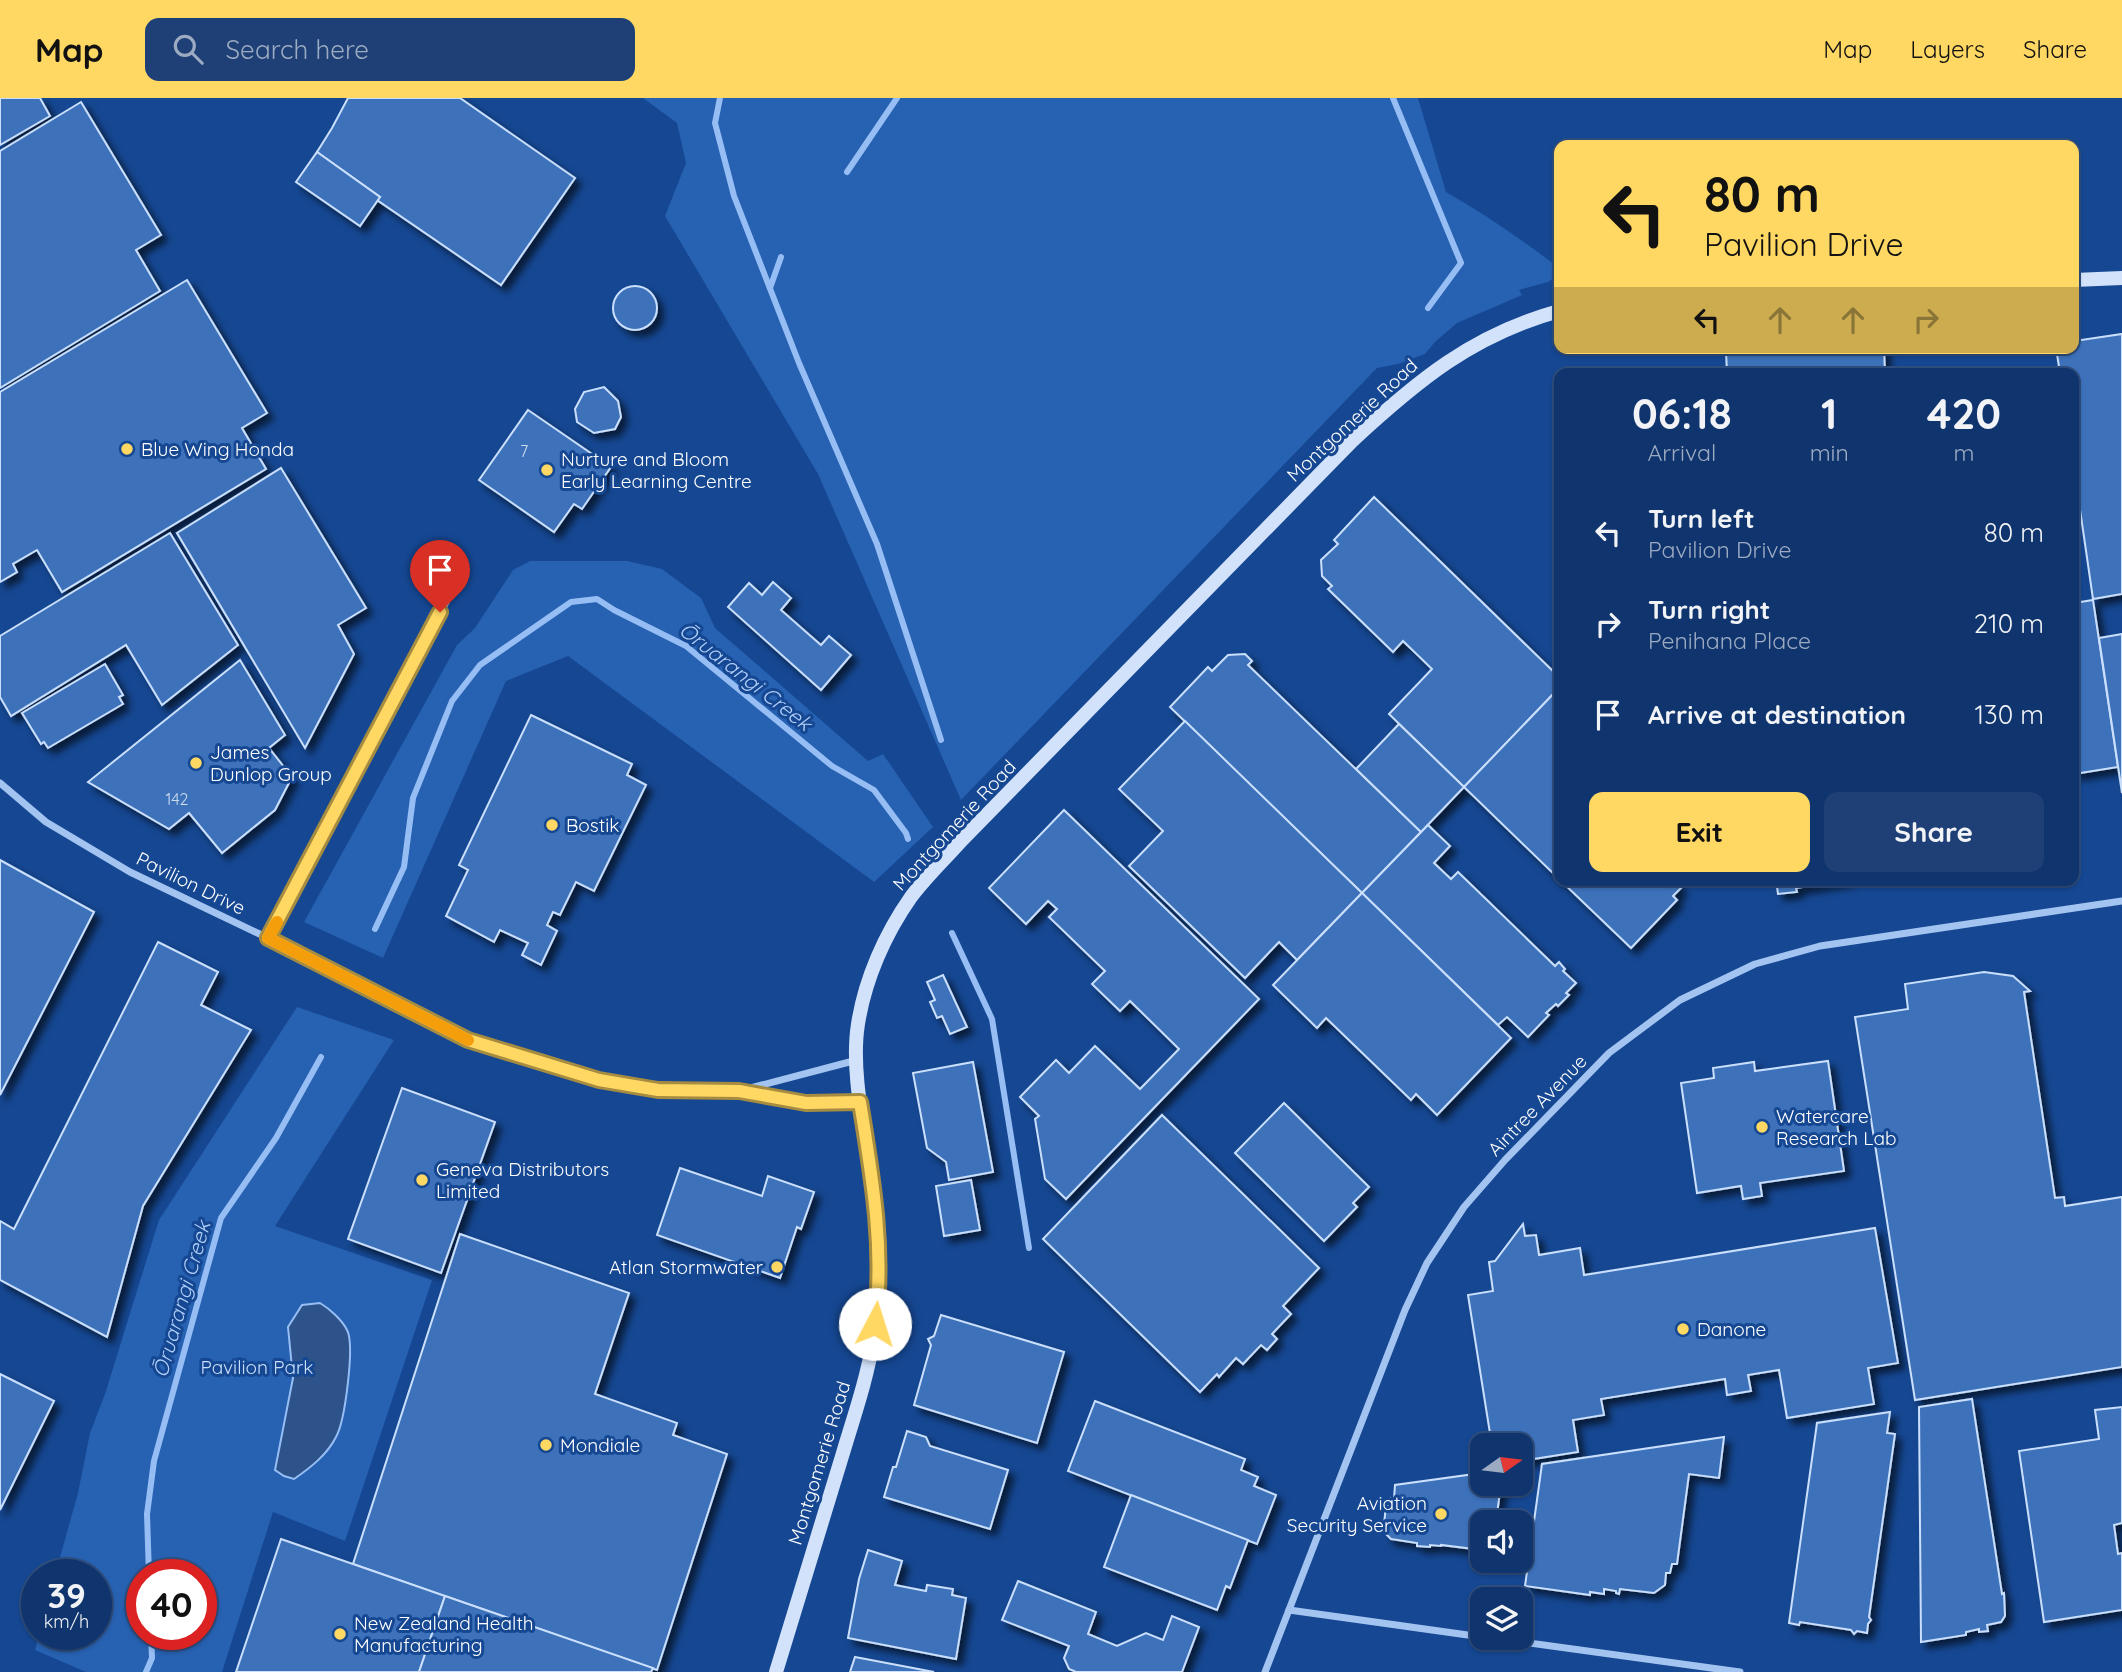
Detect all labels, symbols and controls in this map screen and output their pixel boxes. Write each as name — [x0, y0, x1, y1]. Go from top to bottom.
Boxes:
search box — [145, 18, 635, 81]
text: Map — [35, 29, 103, 70]
icon: search — [169, 30, 207, 68]
text: Search here — [225, 33, 369, 66]
text: Map — [1823, 34, 1872, 64]
text: Layers — [1910, 34, 1985, 64]
text: Share — [2023, 34, 2087, 64]
text: 80 m — [1704, 163, 1820, 224]
icon: left — [1589, 168, 1680, 259]
text: Pavilion Drive — [1704, 224, 1904, 264]
icon: left — [1688, 301, 1726, 339]
icon: ahead — [1761, 301, 1799, 339]
icon: ahead — [1834, 301, 1872, 339]
icon: right — [1907, 301, 1945, 339]
street label: Montgomerie Road — [1282, 353, 1422, 487]
text: 06:18 — [1632, 387, 1732, 440]
text: 1 — [1821, 387, 1837, 440]
text: 420 — [1927, 387, 2001, 440]
place label: Blue Wing Honda — [141, 437, 294, 461]
text: Arrival — [1647, 438, 1716, 467]
text: min — [1810, 438, 1849, 467]
text: m — [1953, 438, 1974, 467]
marker: Blue Wing Honda — [119, 441, 135, 457]
house number: 7 — [520, 441, 528, 461]
place label: Nurture and Bloom Early Learning Centre — [561, 447, 752, 493]
marker: Nurture and Bloom Early Learning Centre — [539, 462, 555, 478]
text: Turn left — [1648, 502, 1755, 535]
icon: left — [1589, 514, 1627, 552]
text: 80 m — [1984, 516, 2044, 549]
text: Pavilion Drive — [1648, 535, 1791, 564]
pin — [410, 540, 470, 612]
icon: arrive — [421, 551, 459, 589]
text: Turn right — [1648, 593, 1770, 626]
icon: right — [1589, 605, 1627, 643]
text: 210 m — [1974, 607, 2044, 640]
water label: Ōruarangi Creek — [674, 616, 819, 737]
text: Penihana Place — [1648, 626, 1811, 655]
icon: arrive — [1589, 696, 1627, 734]
text: Arrive at destination — [1648, 698, 1906, 731]
text: 130 m — [1974, 698, 2044, 731]
place label: James Dunlop Group — [210, 740, 332, 786]
marker: James Dunlop Group — [188, 755, 204, 771]
street label: Montgomerie Road — [887, 755, 1021, 895]
house number: 142 — [166, 789, 189, 809]
button: Exit — [1589, 792, 1810, 872]
button: Share — [1824, 792, 2044, 872]
place label: Bostik — [566, 813, 619, 837]
marker: Bostik — [544, 817, 560, 833]
street label: Pavilion Drive — [133, 846, 249, 920]
street label: Aintree Avenue — [1482, 1049, 1592, 1161]
place label: Watercare Research Lab — [1776, 1104, 1896, 1150]
marker: Watercare Research Lab — [1754, 1119, 1770, 1135]
place label: Geneva Distributors Limited — [436, 1157, 609, 1203]
marker: Geneva Distributors Limited — [414, 1172, 430, 1188]
water label: Ōruarangi Creek — [146, 1216, 216, 1380]
place label: Atlan Stormwater — [609, 1255, 764, 1279]
marker: Atlan Stormwater — [769, 1259, 785, 1275]
position arrow — [838, 1287, 912, 1361]
place label: Danone — [1697, 1317, 1766, 1341]
marker: Danone — [1675, 1321, 1691, 1337]
park label: Pavilion Park — [201, 1355, 313, 1379]
street label: Montgomerie Road — [783, 1378, 855, 1548]
place label: Mondiale — [560, 1433, 640, 1457]
north arrow — [1470, 1433, 1533, 1496]
map controls — [1470, 1433, 1533, 1650]
marker: Mondiale — [538, 1437, 554, 1453]
place label: Aviation Security Service — [1287, 1491, 1427, 1537]
marker: Aviation Security Service — [1433, 1506, 1449, 1522]
button: sound — [1470, 1510, 1533, 1573]
speed limit sign: 40 — [126, 1559, 217, 1650]
text: 39 — [47, 1573, 86, 1617]
button: layers — [1470, 1587, 1533, 1650]
text: km/h — [44, 1610, 89, 1633]
place label: New Zealand Health Manufacturing — [354, 1611, 534, 1657]
marker: New Zealand Health Manufacturing — [332, 1626, 348, 1642]

